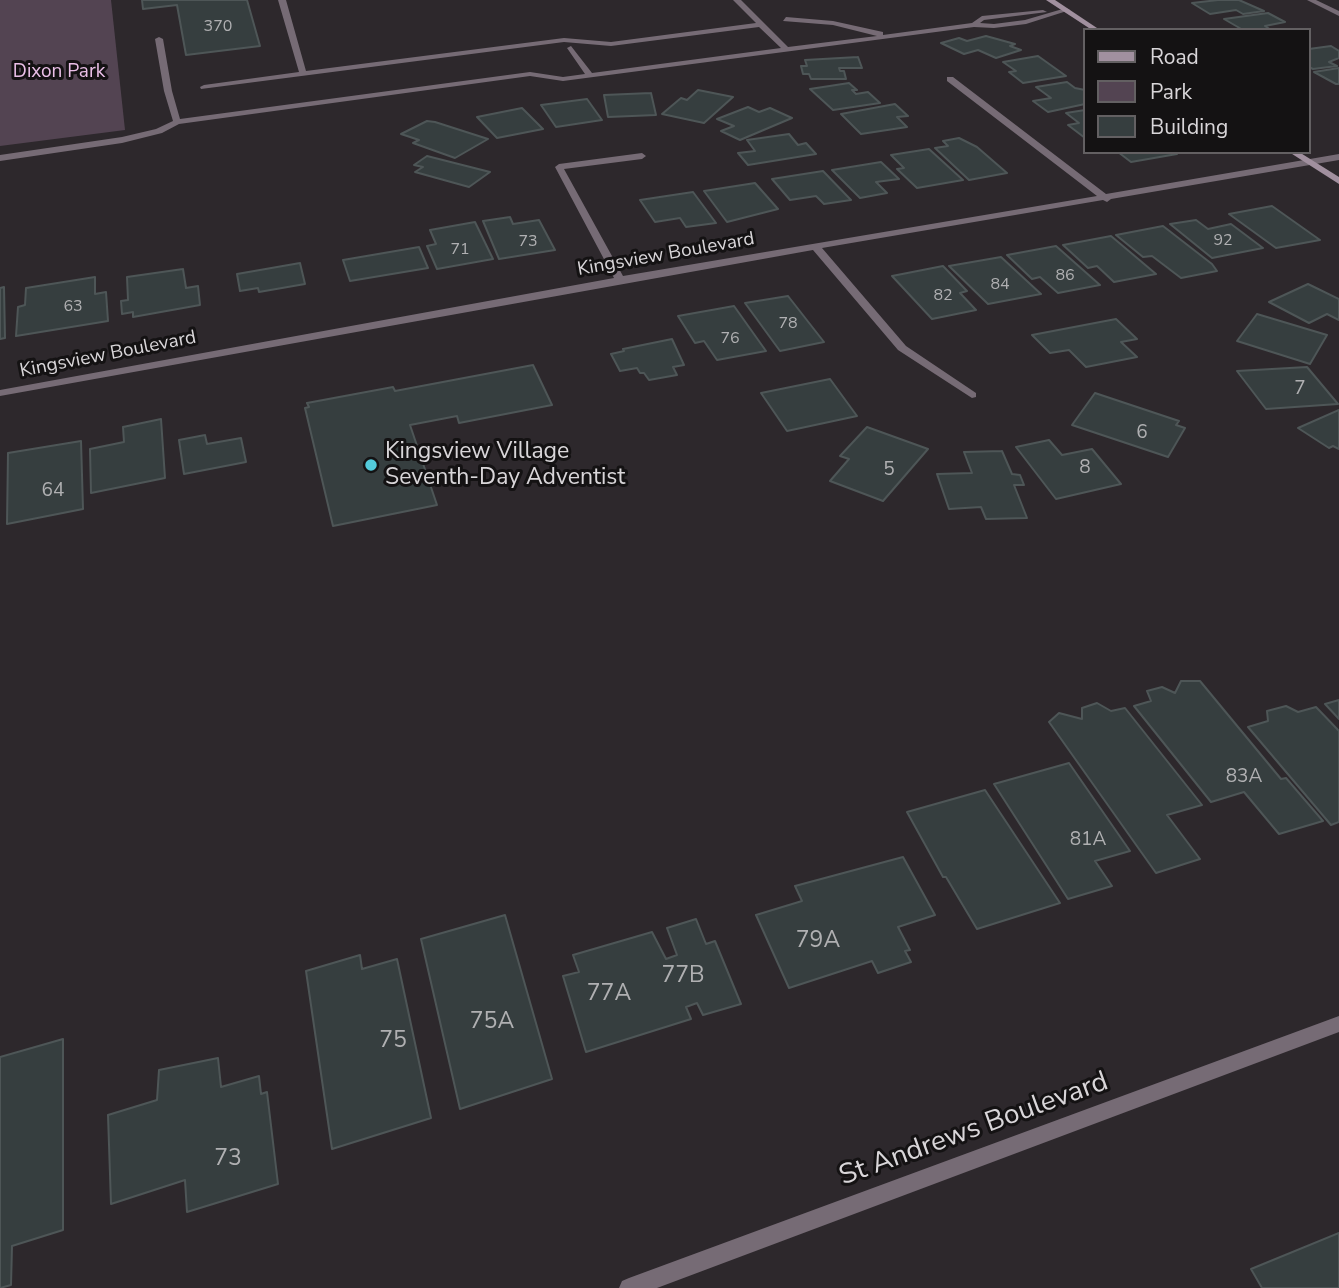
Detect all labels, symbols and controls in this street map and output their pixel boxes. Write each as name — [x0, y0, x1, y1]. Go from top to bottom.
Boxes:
house number: 370 — [204, 17, 232, 37]
legend — [1084, 28, 1311, 154]
text: Road — [1150, 43, 1199, 71]
park label: Dixon Park — [13, 61, 105, 83]
text: Park — [1150, 78, 1192, 106]
text: Building — [1150, 113, 1228, 141]
street label: Kingsview Boulevard — [576, 228, 756, 282]
house number: 92 — [1213, 231, 1233, 251]
house number: 73 — [518, 232, 538, 252]
house number: 71 — [450, 240, 470, 260]
house number: 86 — [1055, 266, 1075, 286]
house number: 84 — [990, 275, 1010, 295]
house number: 82 — [933, 286, 953, 306]
house number: 63 — [63, 297, 83, 317]
house number: 78 — [778, 314, 798, 334]
street label: Kingsview Boulevard — [18, 327, 198, 383]
house number: 76 — [720, 329, 740, 349]
house number: 7 — [1294, 378, 1306, 400]
house number: 6 — [1136, 422, 1148, 444]
place label: Kingsview Village Seventh-Day Adventist — [385, 438, 625, 492]
marker: Kingsview Village Seventh-Day Adventist — [363, 457, 379, 473]
house number: 8 — [1079, 457, 1091, 479]
house number: 5 — [883, 459, 895, 481]
house number: 64 — [42, 480, 64, 502]
house number: 83A — [1226, 766, 1262, 788]
house number: 81A — [1070, 829, 1106, 851]
house number: 79A — [796, 927, 840, 955]
house number: 77B — [661, 962, 705, 990]
house number: 77A — [587, 980, 631, 1008]
house number: 75A — [470, 1008, 514, 1036]
house number: 75 — [379, 1027, 407, 1055]
street label: St Andrews Boulevard — [835, 1066, 1113, 1194]
house number: 73 — [214, 1145, 242, 1173]

